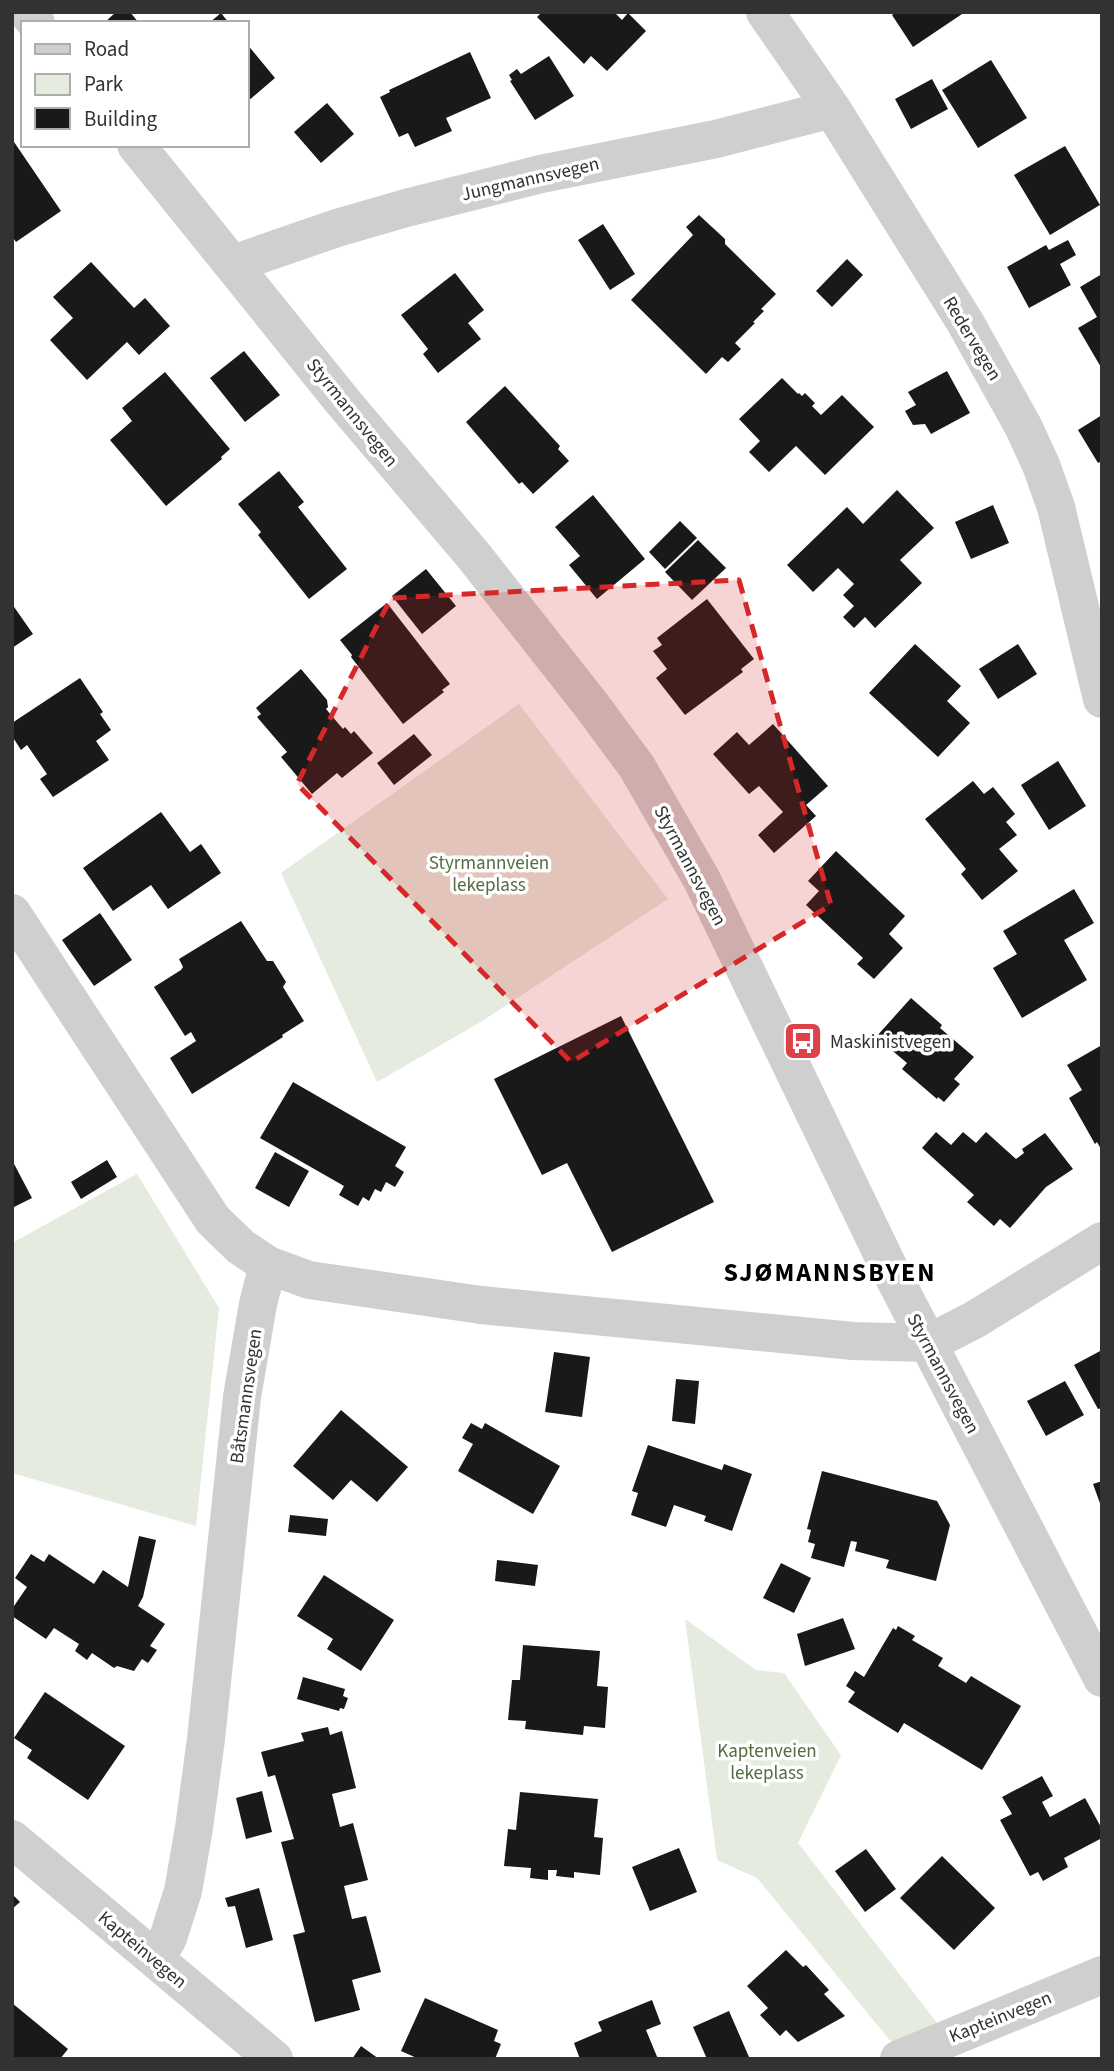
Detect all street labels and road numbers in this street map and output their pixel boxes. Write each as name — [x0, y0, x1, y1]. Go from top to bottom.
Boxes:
street label: Jungmannsvegen — [459, 150, 602, 208]
street label: Redervegen — [936, 291, 1008, 386]
street label: Styrmannsvegen — [300, 353, 404, 473]
street label: Styrmannsvegen — [647, 801, 733, 931]
street label: Styrmannsvegen — [900, 1309, 986, 1439]
street label: Båtsmannsvegen — [224, 1327, 269, 1465]
street label: Kapteinvegen — [92, 1905, 192, 1995]
street label: Kapteinvegen — [945, 1985, 1056, 2050]

